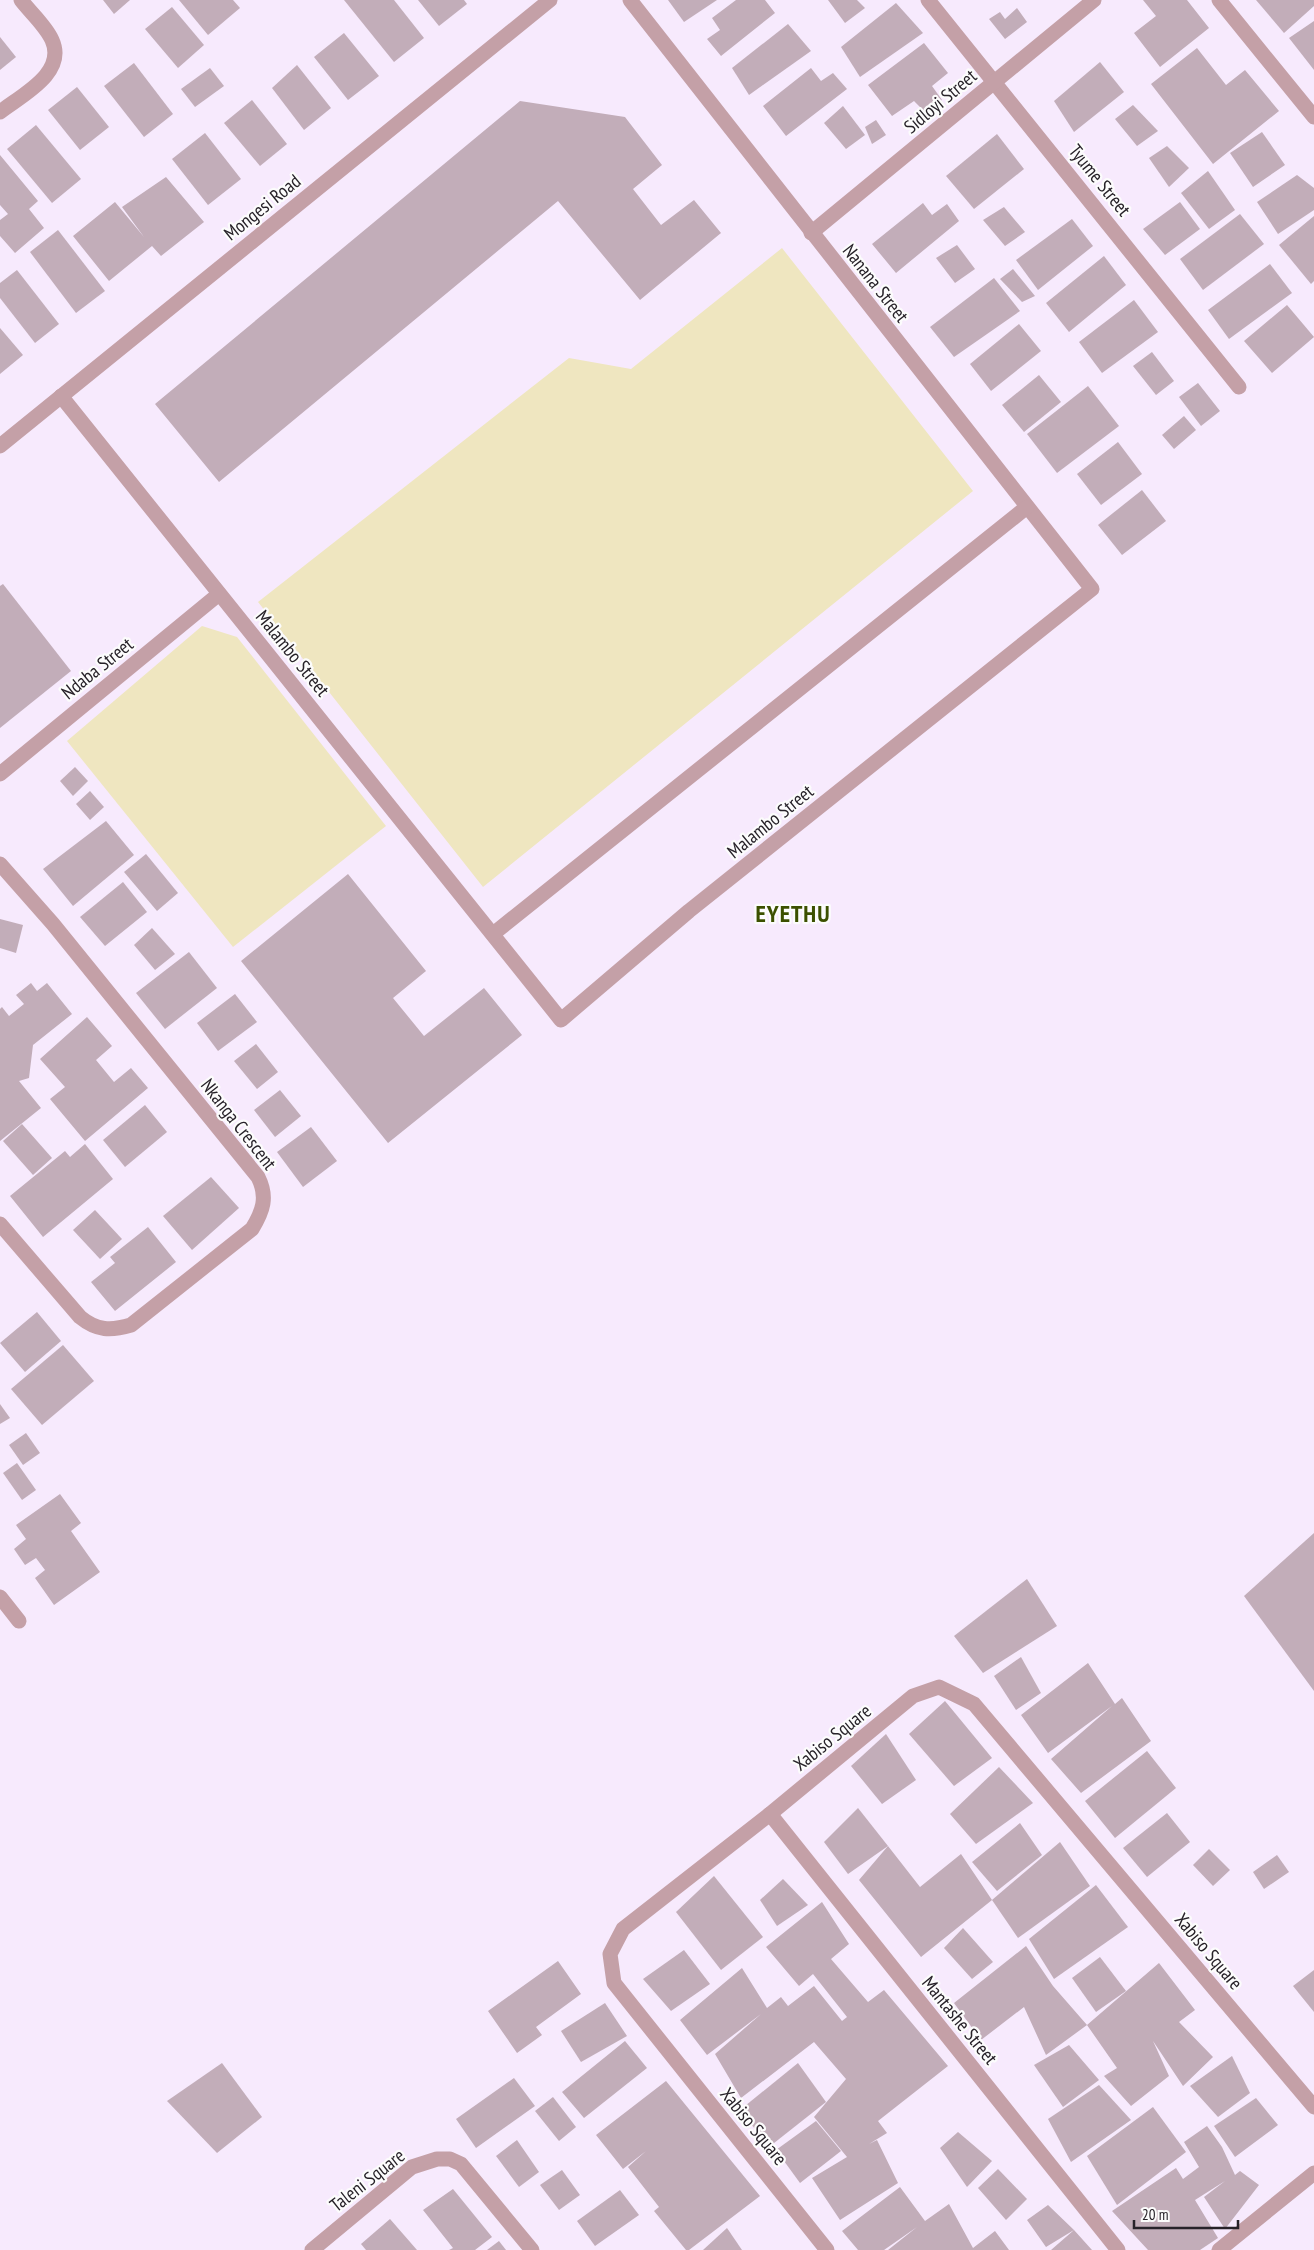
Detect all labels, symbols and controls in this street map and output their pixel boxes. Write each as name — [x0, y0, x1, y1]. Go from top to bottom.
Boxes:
street label: Sidloyi Street — [899, 63, 982, 138]
street label: Tyume Street — [1064, 139, 1137, 221]
street label: Mongesi Road — [219, 169, 305, 245]
street label: Nanana Street — [838, 239, 915, 328]
street label: Malambo Street — [251, 605, 336, 702]
street label: Ndaba Street — [56, 631, 138, 704]
street label: Malambo Street — [722, 778, 819, 863]
district label: EYETHU — [755, 898, 831, 929]
street label: Nkanga Crescent — [196, 1074, 283, 1175]
street label: Xabiso Square — [788, 1698, 876, 1776]
street label: Xabiso Square — [1170, 1908, 1248, 1994]
street label: Mantashe Street — [917, 1971, 1003, 2070]
street label: Xabiso Square — [715, 2082, 793, 2170]
street label: Taleni Square — [325, 2143, 409, 2217]
scale bar — [1134, 2198, 1238, 2230]
text: 20 m — [1142, 2205, 1168, 2224]

